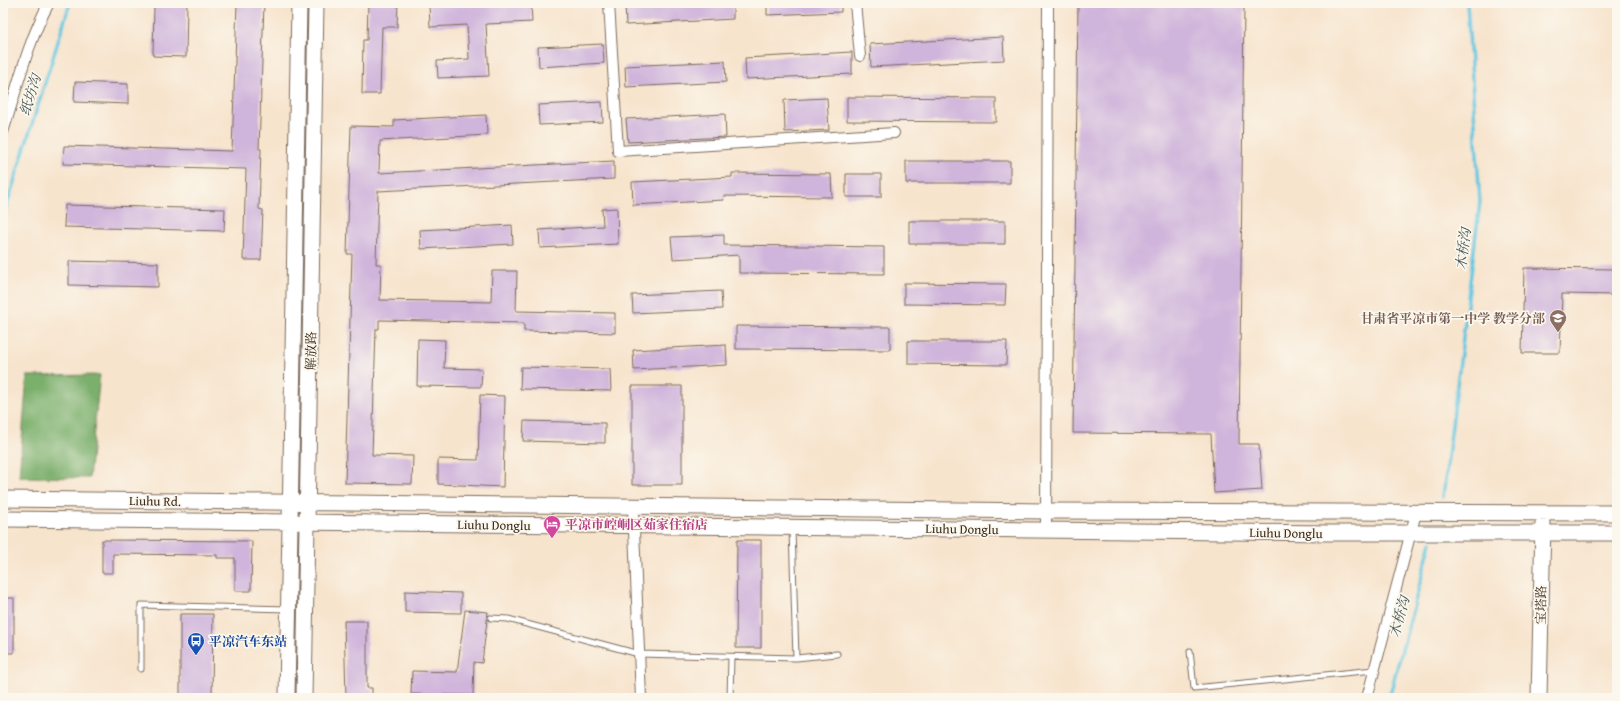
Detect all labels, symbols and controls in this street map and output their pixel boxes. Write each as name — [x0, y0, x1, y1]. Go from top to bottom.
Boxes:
water label: 纸坊沟 — [14, 70, 46, 118]
water label: 木桥沟 — [1451, 225, 1476, 271]
school or university icon: 甘肃省平凉市第一中学 教学分部 — [1548, 308, 1568, 333]
place label: 甘肃省平凉市第一中学 教学分部 — [1360, 309, 1545, 328]
street label: 解放路 — [301, 331, 321, 371]
street label: Liuhu Rd. — [129, 491, 181, 511]
hotel icon: 平凉市崆峒区茹家住宿店 — [542, 514, 562, 539]
street label: Liuhu Donglu — [457, 515, 531, 535]
place label: 平凉市崆峒区茹家住宿店 — [565, 515, 708, 534]
street label: Liuhu Donglu — [925, 519, 999, 539]
street label: Liuhu Donglu — [1249, 523, 1323, 543]
street label: 宝塔路 — [1531, 585, 1551, 625]
water label: 木桥沟 — [1384, 592, 1415, 640]
bus stop icon: 平凉汽车东站 — [186, 631, 206, 656]
place label: 平凉汽车东站 — [209, 632, 287, 651]

